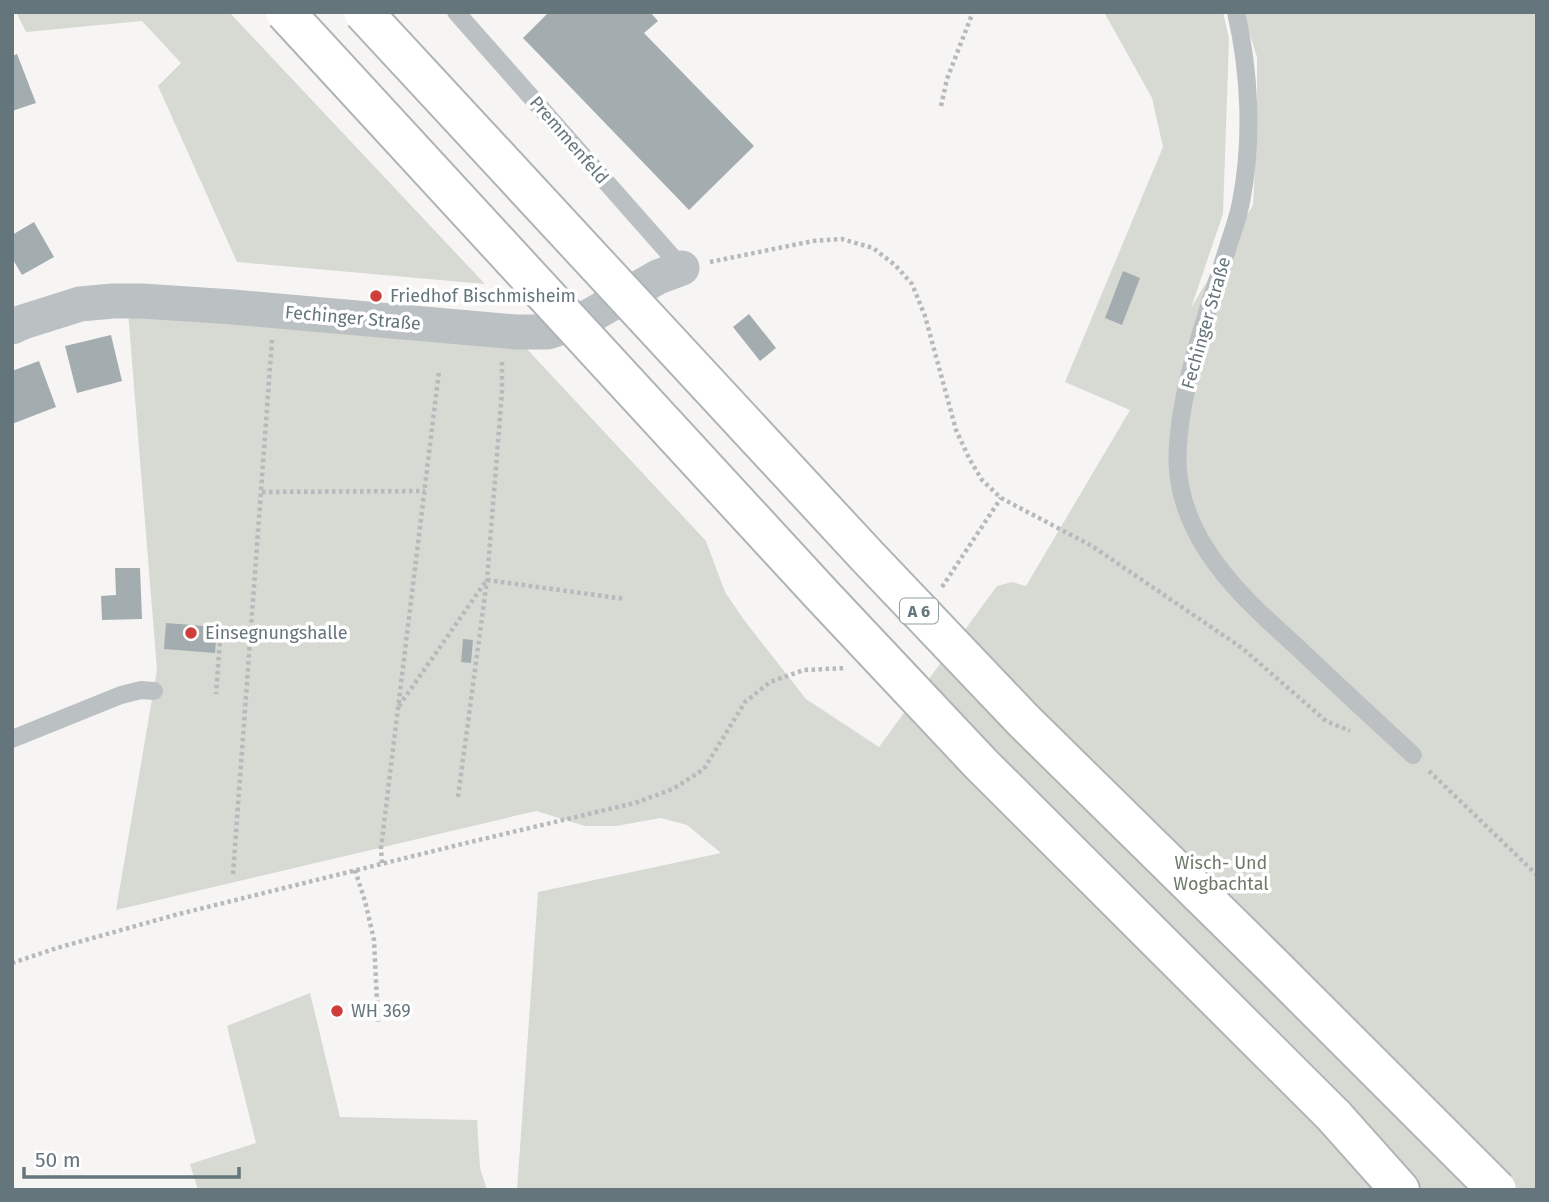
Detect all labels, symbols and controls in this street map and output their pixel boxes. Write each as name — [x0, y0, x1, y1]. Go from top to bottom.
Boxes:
street label: Premmenfeld — [525, 92, 613, 188]
street label: Fechinger Straße — [1177, 254, 1235, 392]
place label: Friedhof Bischmisheim — [390, 285, 576, 307]
marker: Friedhof Bischmisheim — [368, 288, 384, 304]
street label: Fechinger Straße — [284, 301, 422, 335]
road number: A 6 — [900, 598, 938, 624]
place label: Einsegnungshalle — [205, 622, 347, 644]
marker: Einsegnungshalle — [183, 625, 199, 641]
park label: Wisch- Und Wogbachtal — [1173, 852, 1269, 895]
place label: WH 369 — [351, 1000, 411, 1022]
marker: WH 369 — [329, 1003, 345, 1019]
scale bar — [24, 1136, 240, 1180]
text: 50 m — [35, 1147, 81, 1173]

